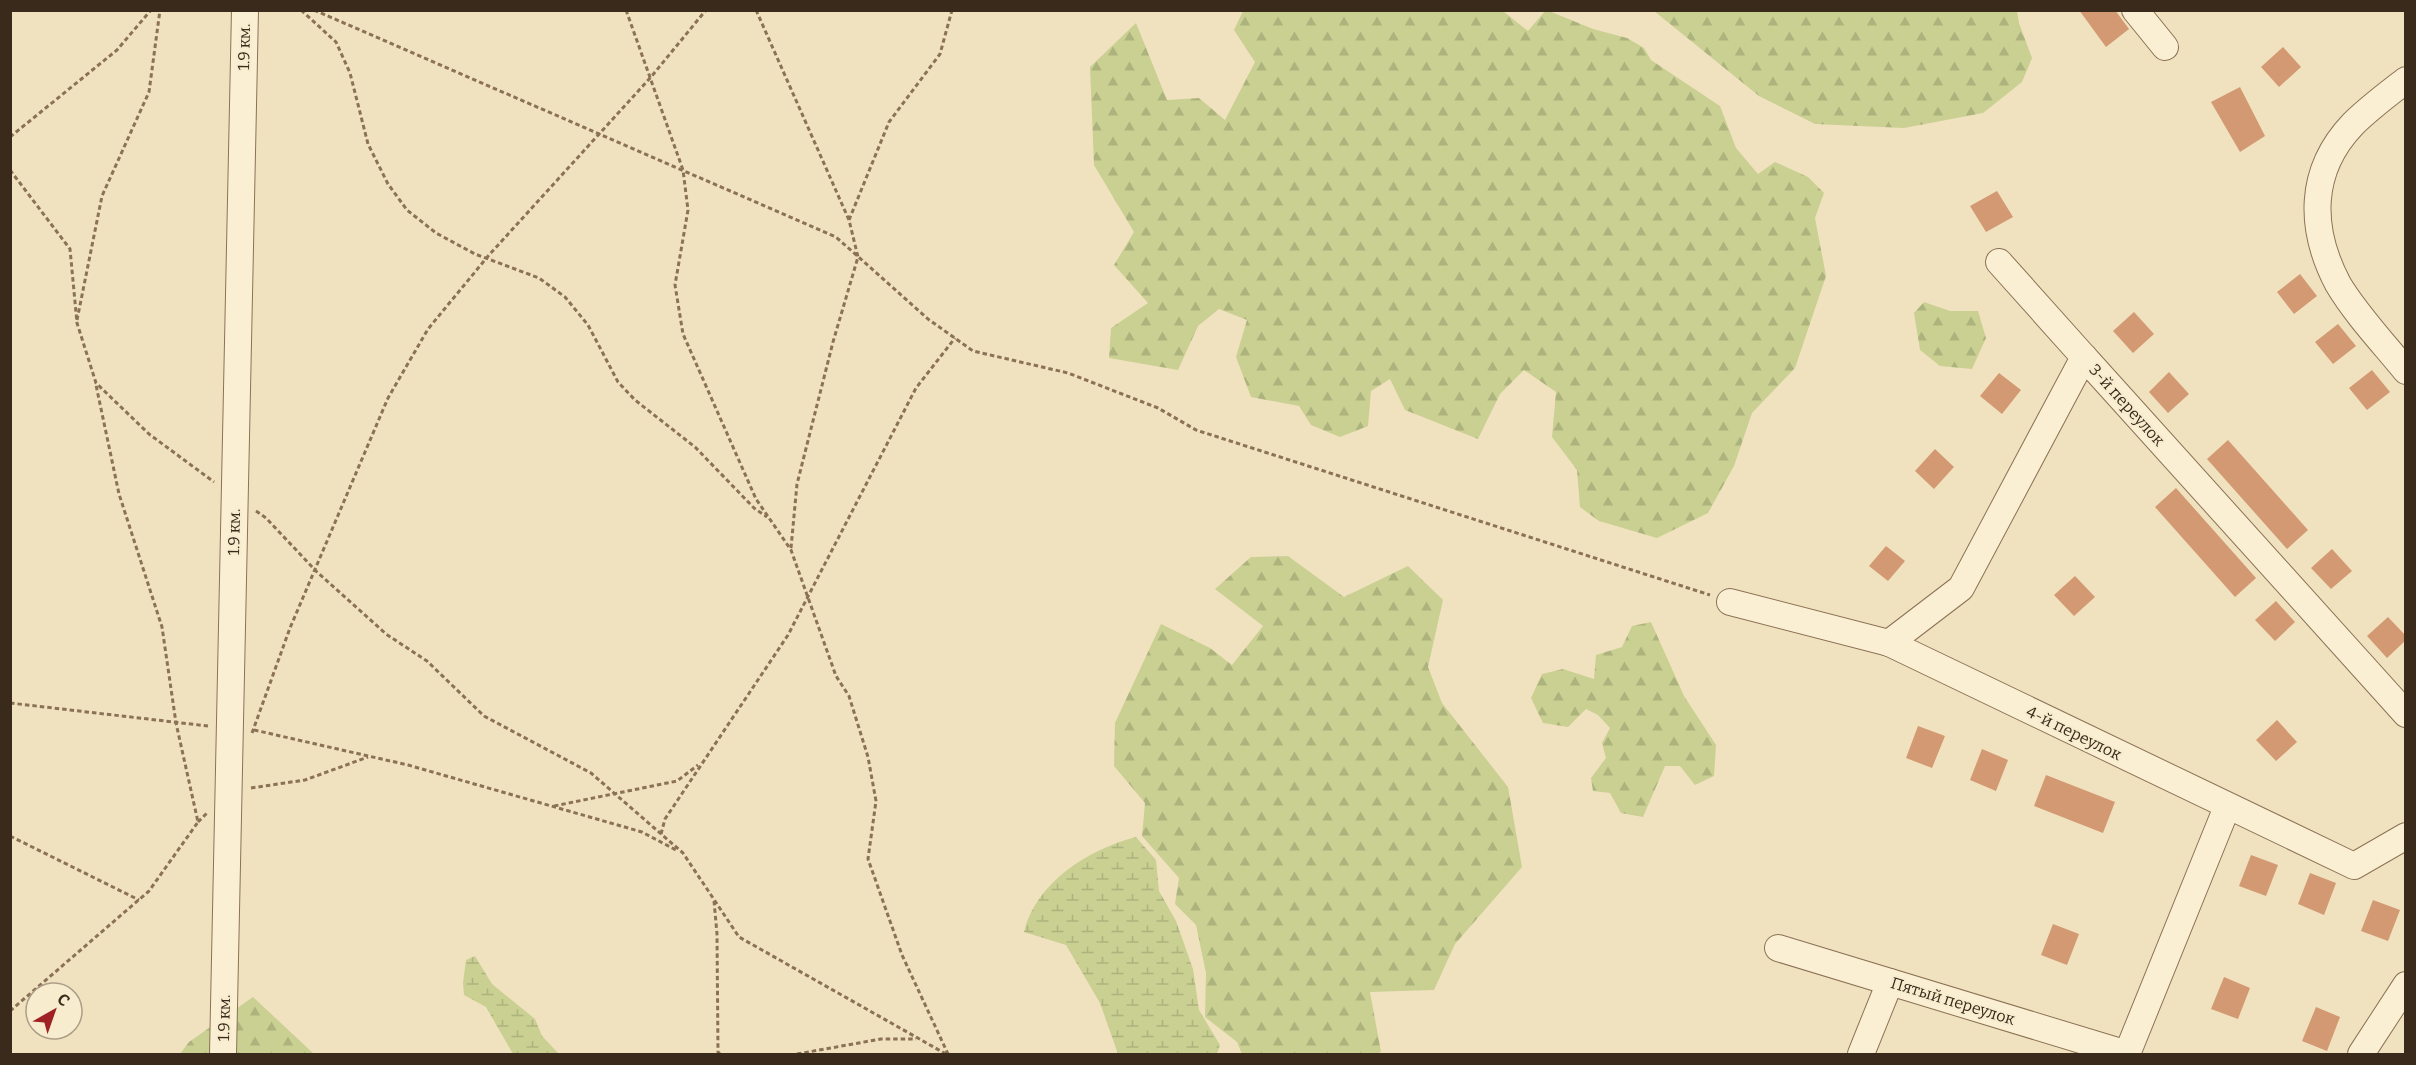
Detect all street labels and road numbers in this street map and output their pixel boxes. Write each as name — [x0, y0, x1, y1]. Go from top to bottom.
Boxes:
street label: 1.9 км. — [234, 23, 254, 71]
street label: 3-й переулок — [2085, 360, 2169, 450]
street label: 1.9 км. — [224, 508, 244, 556]
street label: 4-й переулок — [2023, 702, 2125, 765]
street label: Пятый переулок — [1889, 973, 2018, 1029]
street label: 1.9 км. — [214, 994, 234, 1042]

